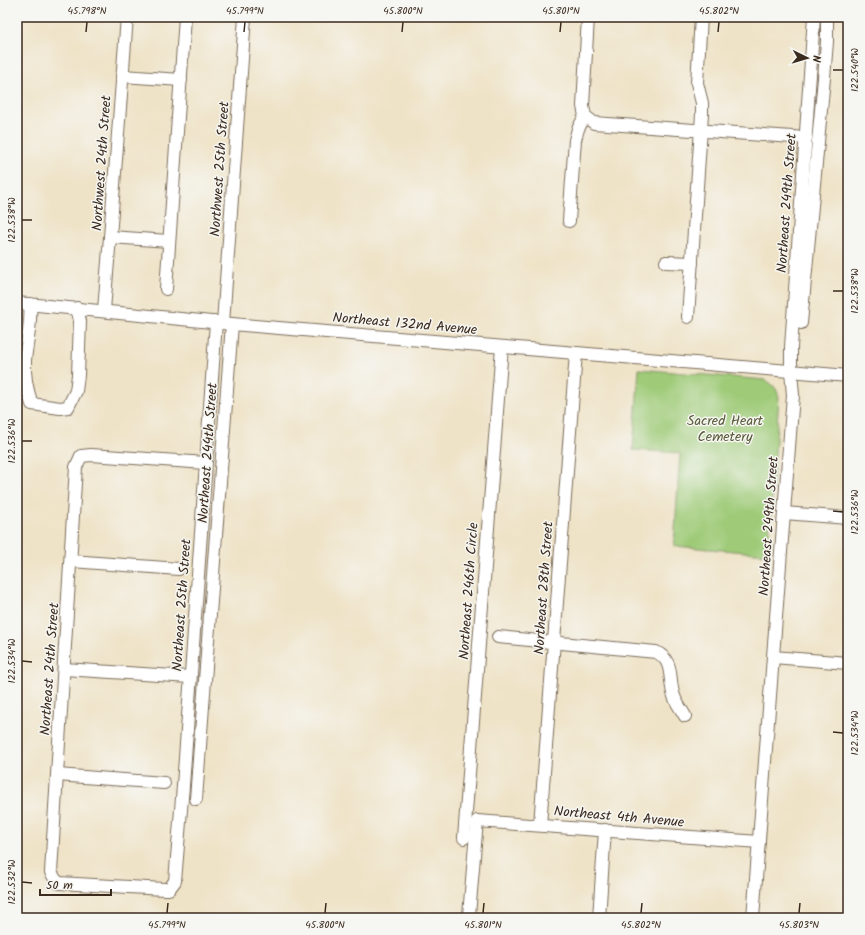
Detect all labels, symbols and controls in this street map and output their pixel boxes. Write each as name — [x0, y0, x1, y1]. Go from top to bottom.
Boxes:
text: 45.798°N — [68, 3, 107, 19]
text: 45.799°N — [226, 3, 264, 19]
text: 45.800°N — [383, 3, 423, 19]
text: 45.801°N — [542, 3, 580, 19]
text: 45.802°N — [699, 3, 739, 19]
north arrow — [787, 38, 827, 78]
text: 122.540°W — [847, 48, 863, 92]
text: N — [807, 55, 825, 63]
street label: Northwest 24th Street — [86, 94, 118, 232]
street label: Northwest 25th Street — [204, 100, 236, 238]
street label: Northeast 249th Street — [771, 132, 803, 274]
text: 122.538°W — [4, 197, 20, 243]
text: 122.538°W — [847, 268, 863, 314]
street label: Northeast 132nd Avenue — [332, 307, 479, 341]
street label: Northeast 244th Street — [192, 381, 224, 524]
park label: Sacred Heart Cemetery — [687, 410, 764, 448]
text: 122.536°W — [4, 418, 20, 463]
street label: Northeast 249th Street — [753, 455, 785, 597]
text: 122.536°W — [847, 489, 863, 534]
street label: Northeast 28th Street — [528, 520, 560, 656]
street label: Northeast 246th Circle — [453, 521, 485, 661]
street label: Northeast 25th Street — [166, 537, 198, 672]
street label: Northeast 24th Street — [34, 601, 66, 736]
text: 122.534°W — [4, 638, 20, 683]
text: 122.534°W — [847, 710, 863, 755]
street label: Northeast 4th Avenue — [553, 800, 686, 834]
text: 122.532°W — [4, 859, 20, 905]
scale bar — [40, 871, 111, 897]
text: 50 m — [46, 876, 73, 895]
text: 45.799°N — [148, 917, 186, 933]
text: 45.800°N — [305, 917, 345, 933]
text: 45.801°N — [464, 917, 502, 933]
text: 45.802°N — [621, 917, 661, 933]
text: 45.803°N — [779, 917, 819, 933]

